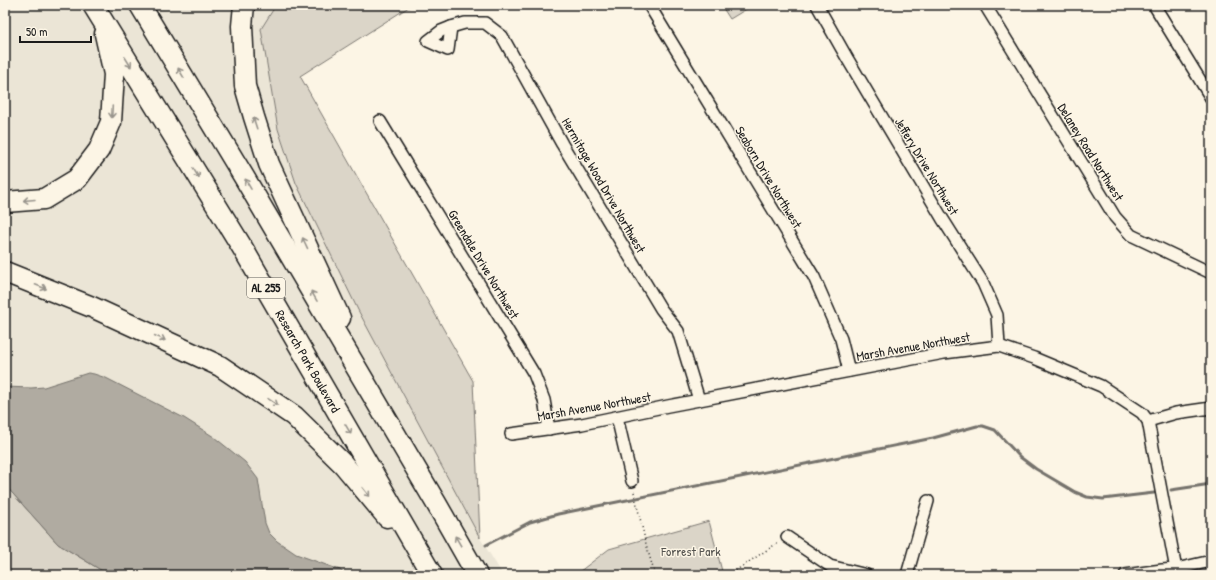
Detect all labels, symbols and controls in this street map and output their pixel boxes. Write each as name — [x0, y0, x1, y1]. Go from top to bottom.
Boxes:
scale bar — [20, 18, 91, 44]
text: 50 m — [26, 23, 47, 40]
one-way arrow — [124, 56, 132, 67]
one-way arrow — [177, 68, 185, 79]
street label: Delaney Road Northwest — [1054, 100, 1128, 204]
one-way arrow — [108, 105, 115, 118]
street label: Hermitage Wood Drive Northwest — [558, 114, 650, 256]
street label: Jeffery Drive Northwest — [891, 114, 963, 219]
one-way arrow — [251, 117, 259, 129]
street label: Seaborn Drive Northwest — [731, 123, 807, 232]
one-way arrow — [193, 167, 201, 179]
one-way arrow — [244, 178, 252, 190]
one-way arrow — [23, 196, 36, 203]
street label: Greendale Drive Northwest — [444, 206, 524, 322]
one-way arrow — [301, 237, 308, 249]
road number: AL 255 — [247, 278, 285, 298]
one-way arrow — [35, 283, 47, 291]
one-way arrow — [310, 290, 318, 302]
street label: Research Park Boulevard — [271, 306, 345, 416]
street label: Marsh Avenue Northwest — [855, 327, 972, 365]
one-way arrow — [154, 335, 166, 342]
street label: Marsh Avenue Northwest — [536, 387, 653, 425]
one-way arrow — [268, 398, 279, 406]
one-way arrow — [344, 423, 352, 435]
one-way arrow — [362, 486, 371, 497]
one-way arrow — [454, 535, 462, 547]
park label: Forrest Park — [660, 542, 721, 560]

